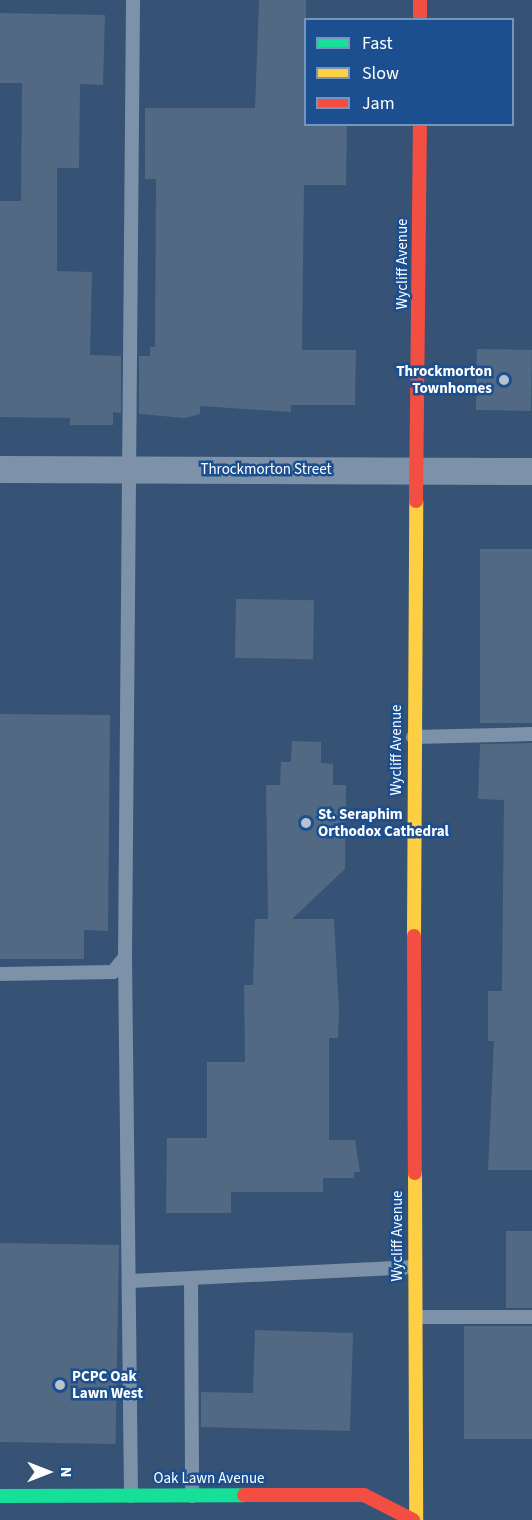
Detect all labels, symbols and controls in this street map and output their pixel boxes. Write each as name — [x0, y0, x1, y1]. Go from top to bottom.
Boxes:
legend — [304, 18, 514, 126]
text: Fast — [362, 31, 393, 56]
text: Slow — [362, 61, 399, 86]
text: Jam — [362, 91, 395, 116]
street label: Wycliff Avenue — [394, 219, 412, 309]
place label: Throckmorton Townhomes — [396, 362, 492, 397]
marker: Throckmorton Townhomes — [497, 373, 511, 387]
street label: Throckmorton Street — [200, 461, 332, 479]
street label: Wycliff Avenue — [388, 705, 406, 795]
place label: St. Seraphim Orthodox Cathedral — [318, 805, 449, 840]
marker: St. Seraphim Orthodox Cathedral — [299, 816, 313, 830]
street label: Wycliff Avenue — [389, 1191, 407, 1281]
place label: PCPC Oak Lawn West — [72, 1367, 143, 1402]
marker: PCPC Oak Lawn West — [53, 1378, 67, 1392]
north arrow — [18, 1442, 78, 1502]
text: N — [55, 1467, 77, 1477]
street label: Oak Lawn Avenue — [153, 1470, 265, 1488]

